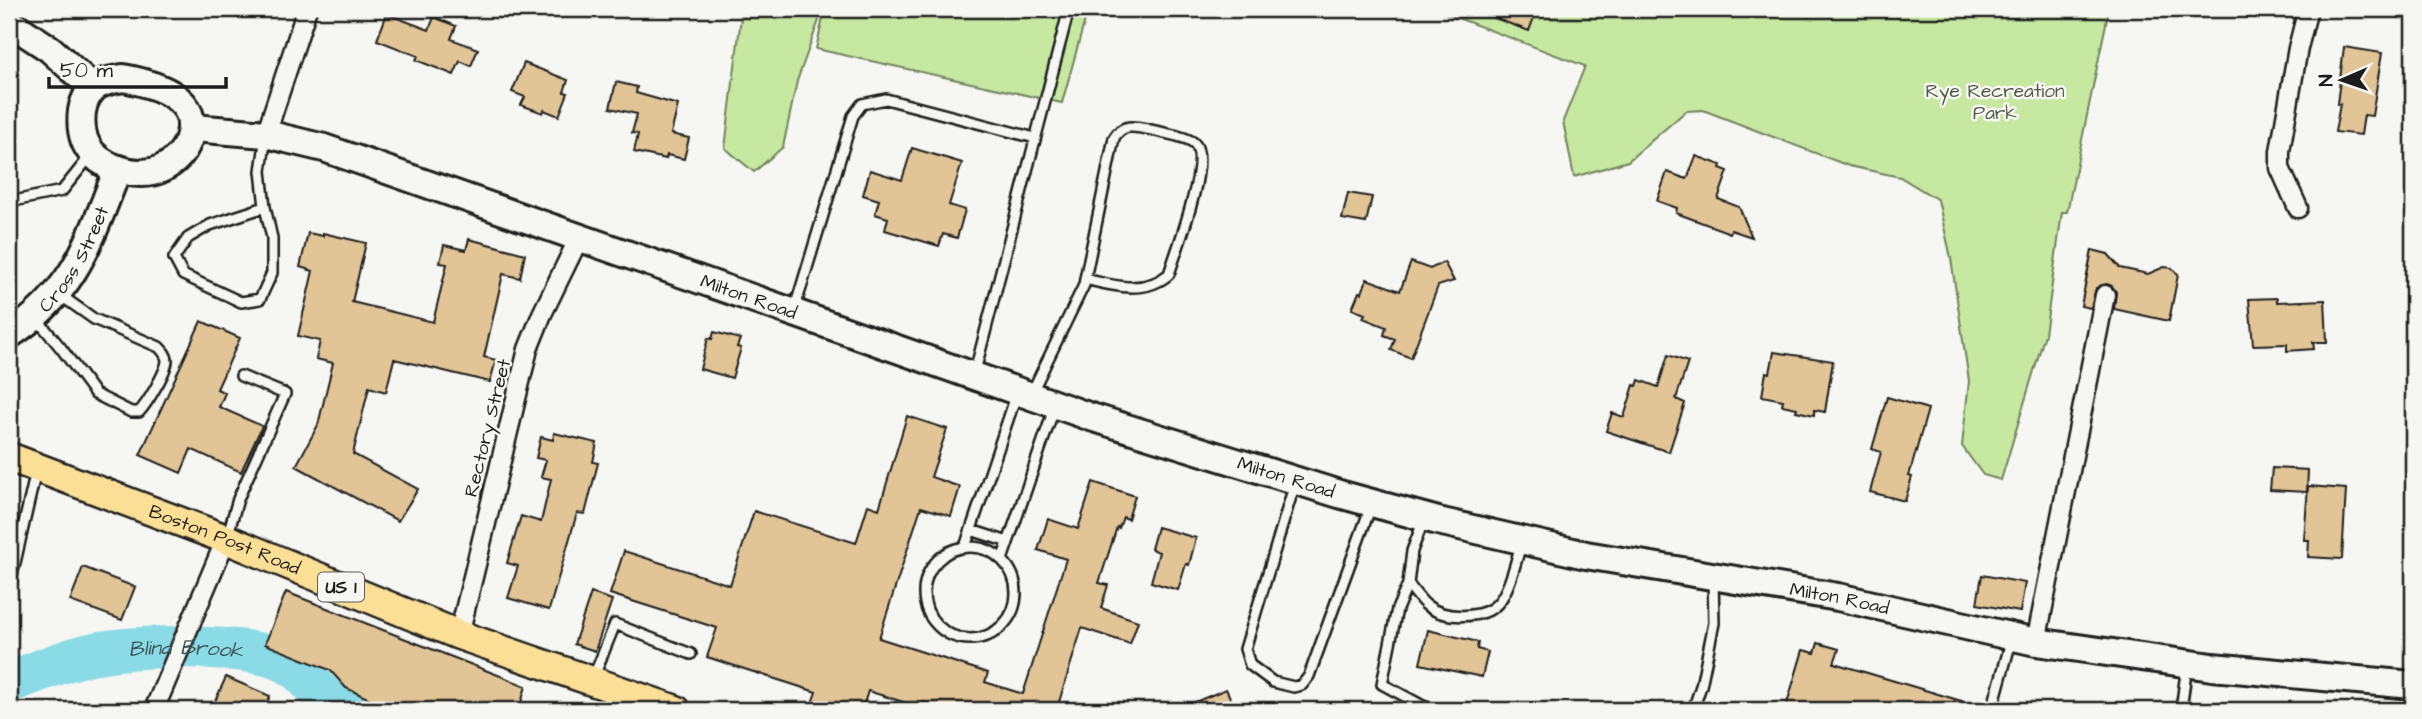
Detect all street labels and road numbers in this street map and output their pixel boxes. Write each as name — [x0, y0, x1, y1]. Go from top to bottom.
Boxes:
street label: Cross Street — [33, 202, 116, 319]
street label: Milton Road — [697, 268, 801, 326]
street label: Rectory Street — [458, 356, 519, 500]
street label: Milton Road — [1234, 450, 1338, 505]
street label: Boston Post Road — [145, 498, 305, 582]
road number: US 1 — [318, 572, 364, 602]
street label: Milton Road — [1788, 576, 1892, 622]

